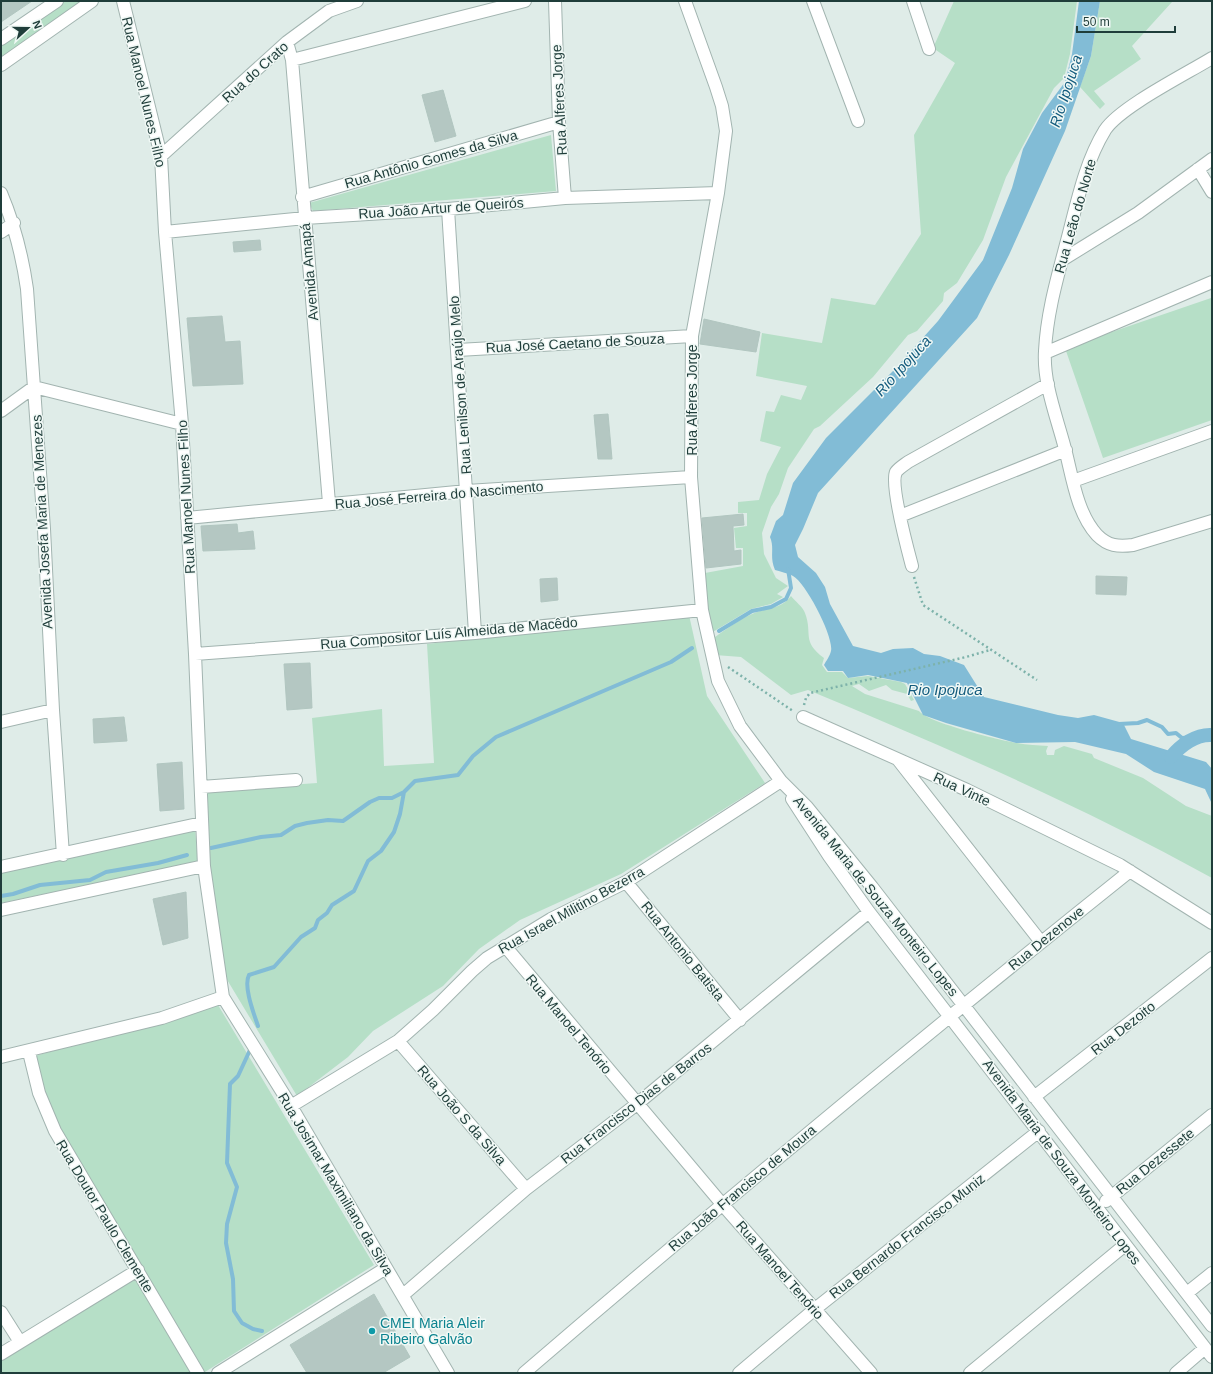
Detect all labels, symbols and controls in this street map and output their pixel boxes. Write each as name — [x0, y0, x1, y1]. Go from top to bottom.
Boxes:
north arrow — [8, 8, 48, 48]
scale bar — [1077, 8, 1175, 34]
street label: Rua Manoel Nunes Filho — [119, 15, 169, 169]
text: 50 m — [1083, 15, 1110, 29]
text: N — [30, 19, 44, 30]
street label: Rua do Crato — [219, 38, 291, 106]
street label: Rua Alferes Jorge — [548, 44, 570, 156]
water label: Rio Ipojuca — [1046, 53, 1085, 129]
street label: Rua Antônio Gomes da Silva — [343, 127, 519, 191]
street label: Rua Leão do Norte — [1051, 157, 1099, 275]
street label: Rua João Artur de Queirós — [358, 194, 524, 222]
street label: Avenida Amapá — [297, 222, 321, 321]
street label: Rua Lenilson de Araújo Melo — [446, 295, 474, 475]
street label: Rua José Caetano de Souza — [485, 330, 665, 356]
water label: Rio Ipojuca — [871, 332, 934, 399]
street label: Rua Alferes Jorge — [684, 344, 700, 456]
street label: Avenida Josefa Maria de Menezes — [28, 414, 56, 630]
street label: Rua Manoel Nunes Filho — [174, 419, 198, 574]
street label: Rua José Ferreira do Nascimento — [334, 478, 544, 512]
street label: Rua Compositor Luís Almeida de Macêdo — [320, 614, 579, 652]
water label: Rio Ipojuca — [907, 681, 983, 698]
street label: Rua Vinte — [931, 769, 993, 809]
street label: Avenida Maria de Souza Monteiro Lopes — [790, 793, 962, 999]
street label: Rua Israel Militino Bezerra — [495, 863, 647, 957]
street label: Rua Antonio Batista — [638, 898, 728, 1004]
street label: Rua Dezenove — [1005, 903, 1087, 973]
street label: Rua Manoel Tenório — [523, 971, 615, 1077]
street label: Rua Dezoito — [1088, 998, 1158, 1058]
street label: Rua Francisco Dias de Barros — [557, 1039, 715, 1167]
street label: Avenida Maria de Souza Monteiro Lopes — [980, 1056, 1144, 1268]
street label: Rua João S da Silva — [414, 1062, 510, 1168]
street label: Rua Josimar Maximiliano da Silva — [275, 1090, 397, 1278]
street label: Rua João Francisco de Moura — [665, 1121, 819, 1254]
street label: Rua Dezessete — [1113, 1125, 1197, 1197]
street label: Rua Doutor Paulo Clemente — [53, 1137, 157, 1295]
street label: Rua Bernardo Francisco Muniz — [826, 1170, 988, 1302]
street label: Rua Manoel Tenório — [733, 1218, 827, 1323]
place label: CMEI Maria Aleir Ribeiro Galvão — [380, 1315, 485, 1347]
marker: CMEI Maria Aleir Ribeiro Galvão — [367, 1326, 377, 1336]

